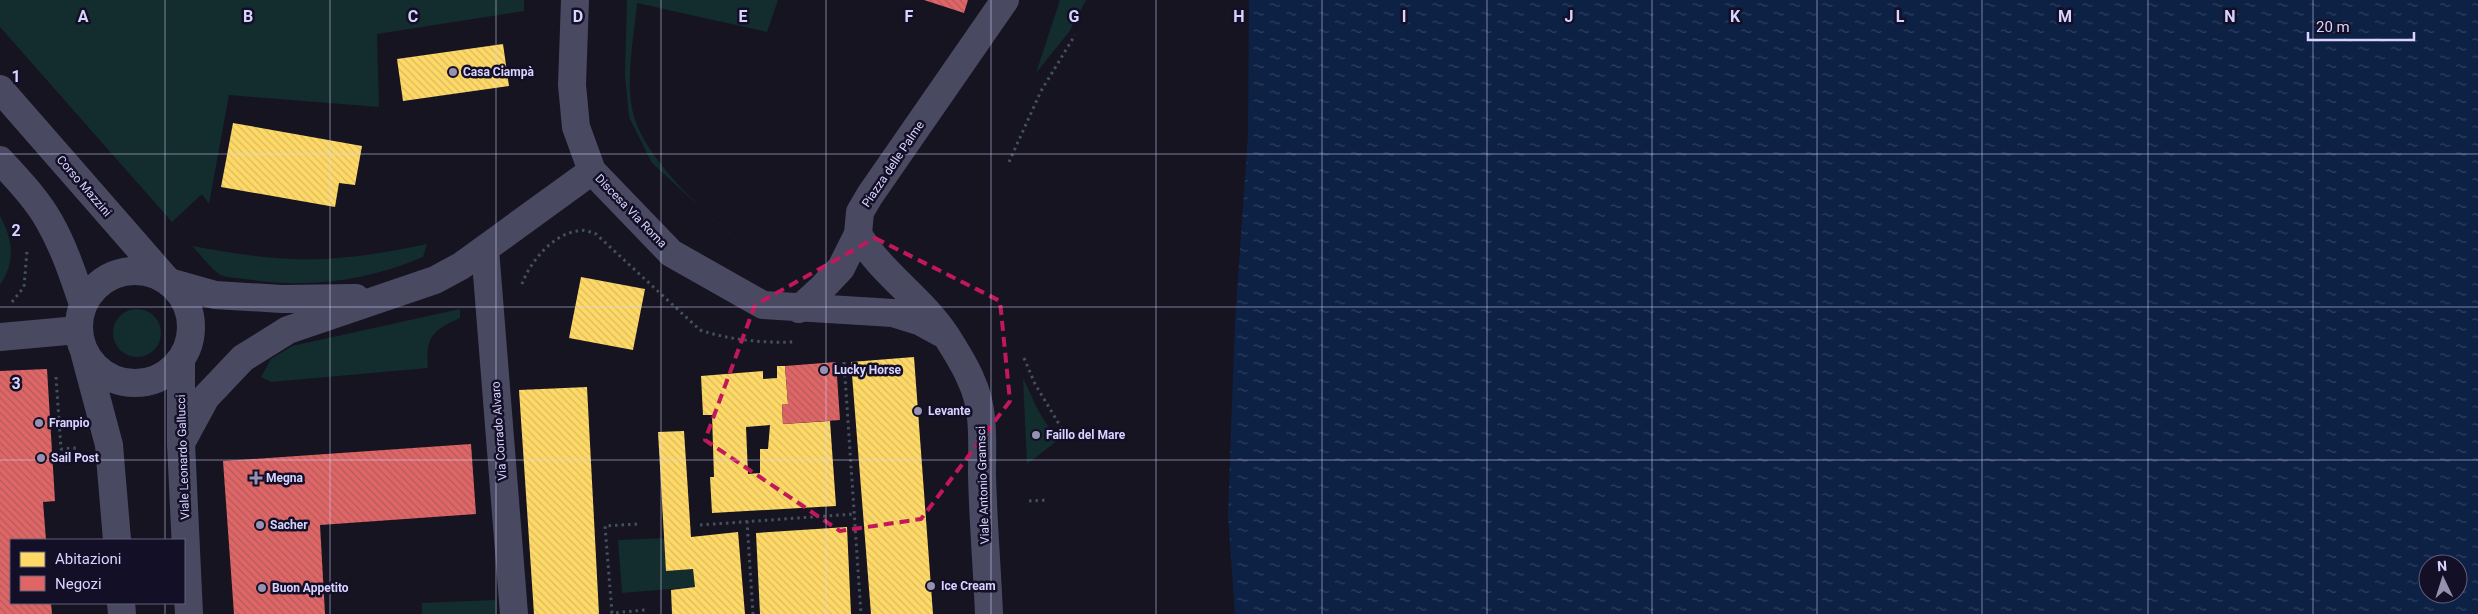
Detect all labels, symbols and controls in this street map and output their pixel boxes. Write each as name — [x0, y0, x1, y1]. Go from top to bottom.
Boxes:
text: A — [78, 7, 89, 26]
text: B — [243, 7, 253, 26]
text: C — [408, 7, 418, 26]
text: D — [573, 7, 583, 26]
text: E — [739, 7, 748, 26]
text: F — [905, 7, 914, 26]
text: G — [1069, 7, 1080, 26]
text: H — [1233, 7, 1245, 26]
text: I — [1402, 7, 1406, 26]
text: J — [1565, 7, 1573, 26]
text: K — [1730, 7, 1741, 26]
text: L — [1896, 7, 1905, 26]
text: M — [2058, 7, 2072, 26]
text: N — [2224, 7, 2236, 26]
scale bar — [2308, 10, 2414, 42]
text: 20 m — [2316, 18, 2350, 36]
place label: Casa Ciampà — [463, 65, 534, 79]
marker: Casa Ciampà — [447, 66, 459, 78]
text: 1 — [11, 67, 21, 86]
street label: Piazza delle Palme — [859, 118, 927, 210]
street label: Corso Mazzini — [54, 153, 114, 219]
street label: Discesa Via Roma — [592, 171, 670, 251]
text: 2 — [11, 221, 21, 240]
place label: Lucky Horse — [834, 363, 902, 377]
marker: Lucky Horse — [818, 364, 830, 376]
text: 3 — [11, 374, 21, 393]
street label: Via Corrado Alvaro — [489, 381, 509, 481]
street label: Viale Leonardo Gallucci — [174, 394, 192, 520]
place label: Levante — [928, 404, 971, 418]
marker: Levante — [912, 405, 924, 417]
place label: Franpio — [49, 416, 90, 430]
marker: Franpio — [33, 417, 45, 429]
street label: Viale Antonio Gramsci — [974, 426, 992, 544]
place label: Faillo del Mare — [1046, 428, 1126, 442]
marker: Faillo del Mare — [1030, 429, 1042, 441]
place label: Sail Post — [51, 451, 99, 465]
marker: Sail Post — [35, 452, 47, 464]
place label: Megna — [266, 471, 304, 485]
marker: Megna — [250, 472, 262, 484]
place label: Sacher — [270, 518, 308, 532]
marker: Sacher — [254, 519, 266, 531]
legend — [10, 539, 185, 604]
text: Abitazioni — [55, 550, 122, 568]
north arrow — [2418, 554, 2468, 604]
text: N — [2437, 558, 2448, 574]
text: Negozi — [55, 575, 102, 593]
place label: Ice Cream — [941, 579, 996, 593]
marker: Ice Cream — [925, 580, 937, 592]
place label: Buon Appetito — [272, 581, 349, 595]
marker: Buon Appetito — [256, 582, 268, 594]

